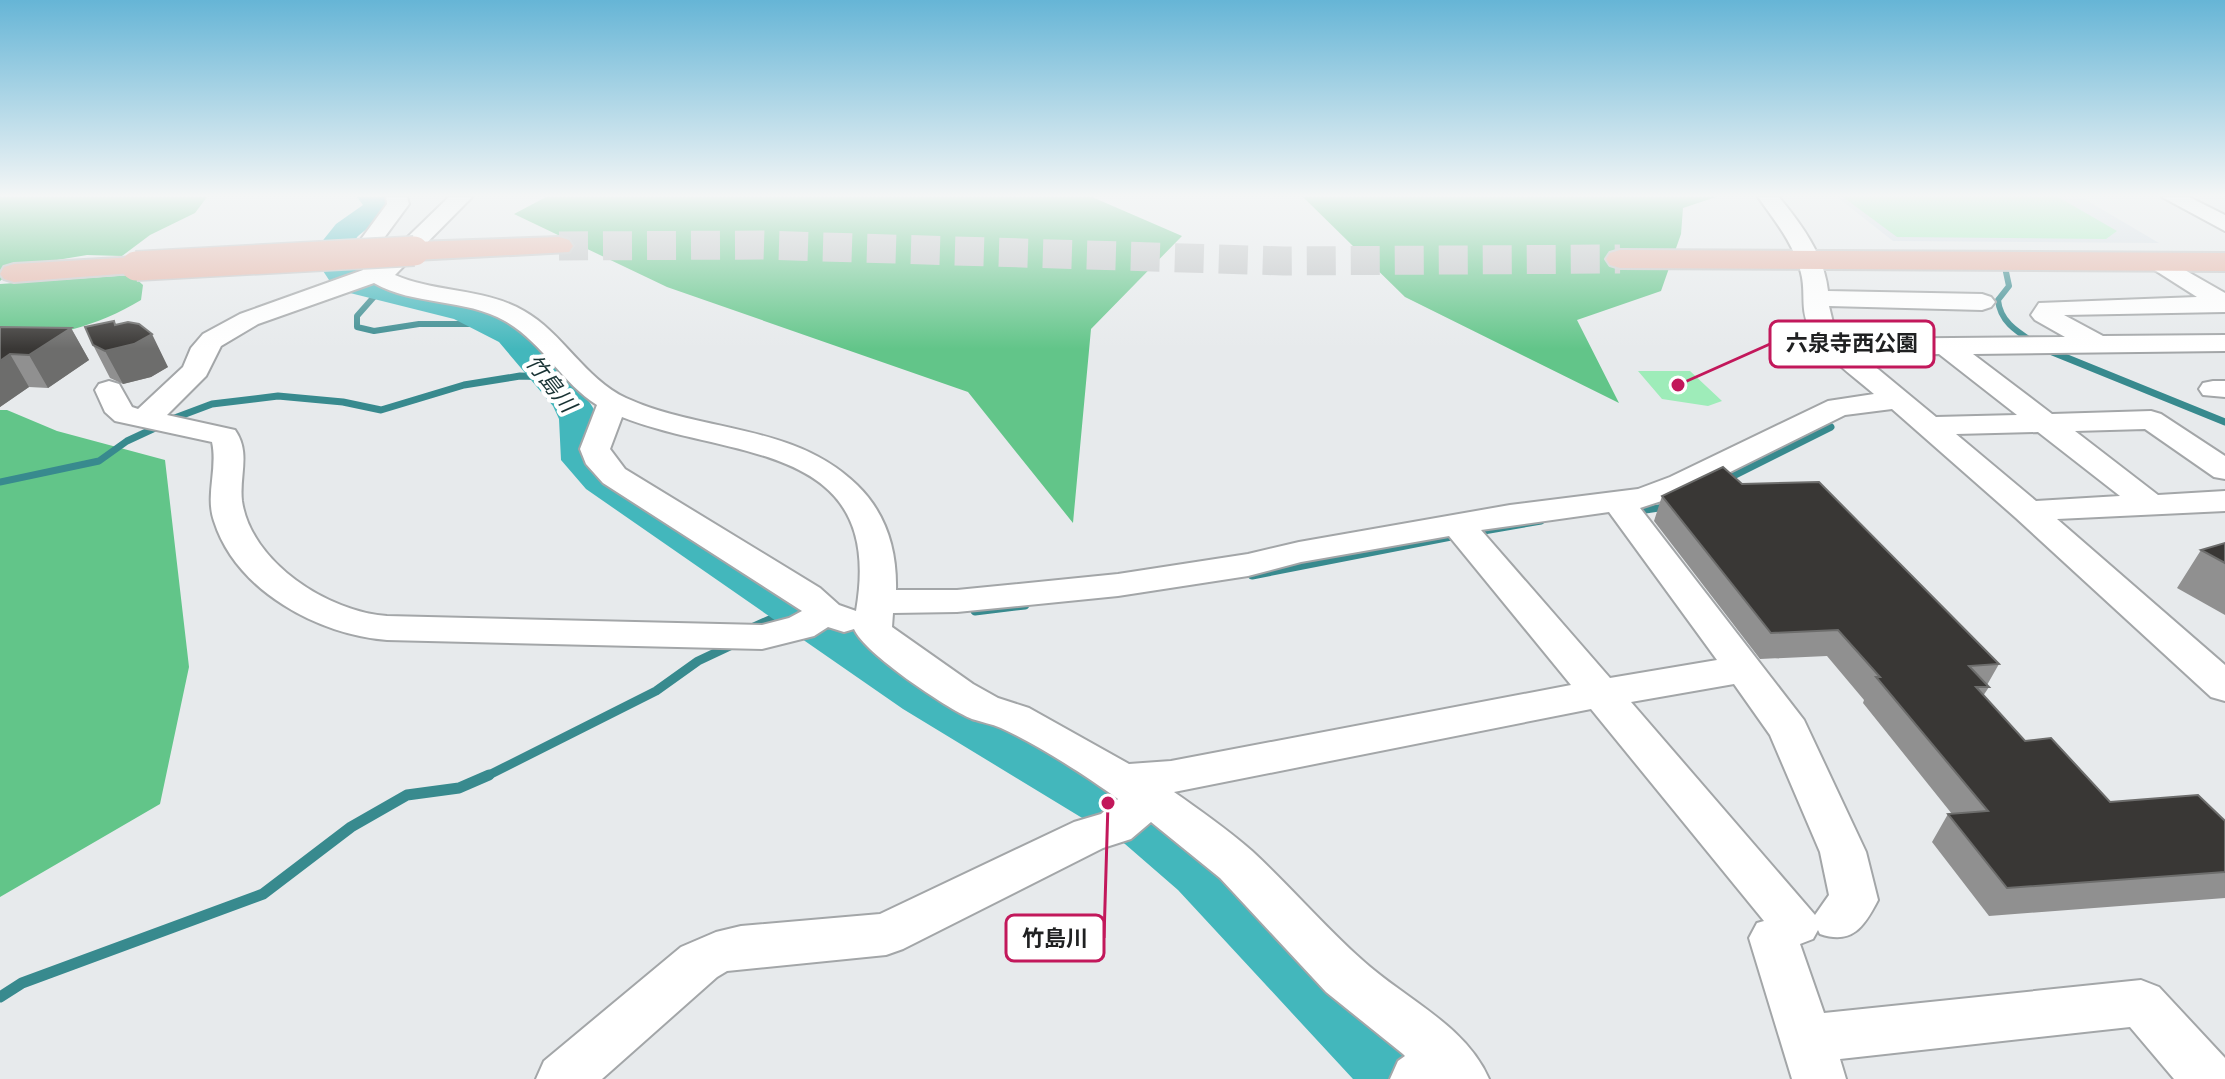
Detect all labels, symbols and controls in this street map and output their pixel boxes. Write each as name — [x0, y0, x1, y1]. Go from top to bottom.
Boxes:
callout: 六泉寺西公園 — [1770, 321, 1934, 367]
text: 六泉寺西公園 — [1786, 330, 1918, 356]
water label: 竹島川 — [520, 349, 583, 419]
callout: 竹島川 — [1006, 915, 1104, 961]
text: 竹島川 — [1022, 925, 1088, 951]

